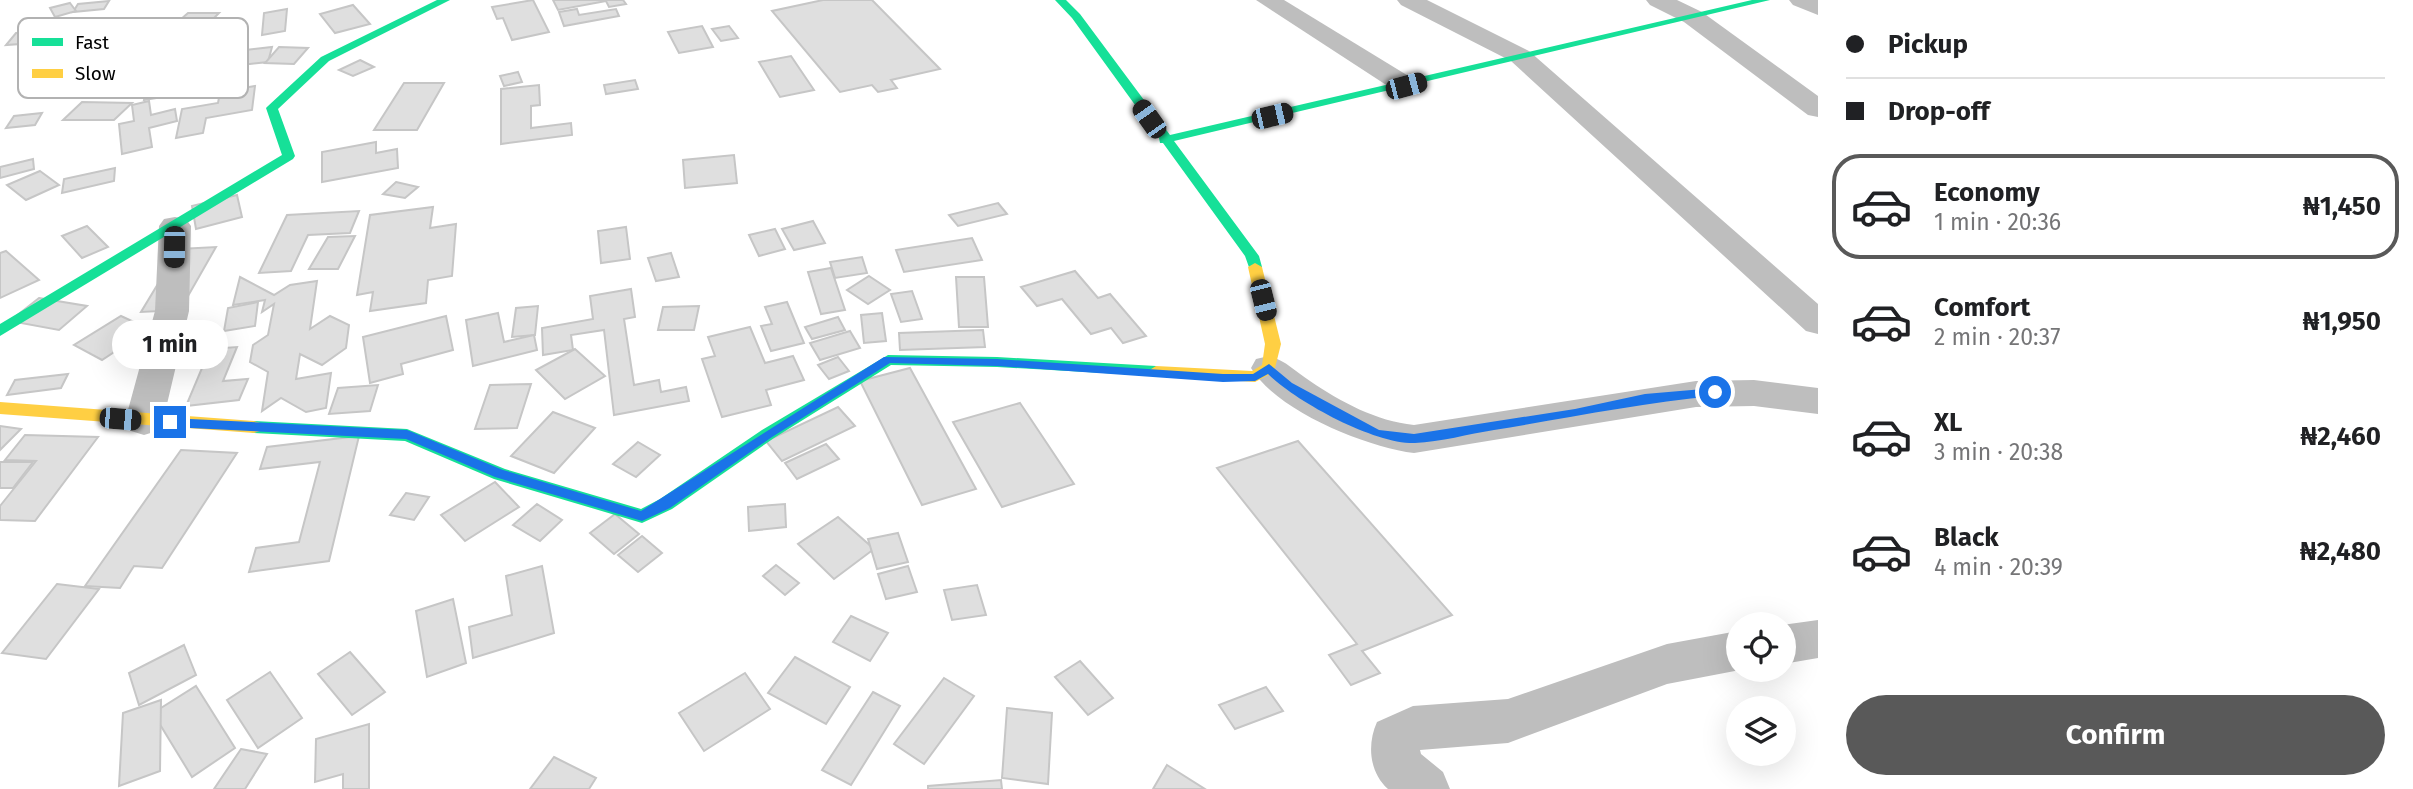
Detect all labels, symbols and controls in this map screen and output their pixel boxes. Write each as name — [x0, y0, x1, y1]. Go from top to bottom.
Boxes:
legend — [18, 18, 248, 98]
text: Pickup — [1888, 29, 1968, 60]
text: Fast — [75, 31, 109, 54]
text: Slow — [75, 62, 116, 85]
car — [1383, 70, 1430, 102]
car — [1129, 96, 1170, 142]
text: Drop-off — [1888, 96, 1990, 127]
car — [1250, 101, 1295, 131]
icon: car — [1850, 175, 1913, 238]
text: Economy — [1934, 177, 2040, 208]
text: ₦1,450 — [2303, 191, 2381, 222]
text: 1 min · 20:36 — [1934, 208, 2061, 236]
car — [164, 226, 185, 268]
car — [1248, 277, 1279, 323]
icon: car — [1850, 290, 1913, 353]
text: Comfort — [1934, 292, 2030, 323]
text: ₦1,950 — [2303, 306, 2381, 337]
callout: 1 min — [112, 320, 228, 370]
text: 2 min · 20:37 — [1934, 323, 2060, 351]
text: 1 min — [142, 330, 198, 358]
route start — [1699, 376, 1731, 408]
icon: car — [1850, 405, 1913, 468]
route end — [154, 406, 186, 438]
car — [99, 407, 142, 431]
text: XL — [1934, 407, 1962, 438]
text: ₦2,460 — [2300, 421, 2381, 452]
text: 3 min · 20:38 — [1934, 438, 2063, 466]
icon: car — [1850, 520, 1913, 583]
text: Black — [1934, 522, 1999, 553]
text: ₦2,480 — [2300, 536, 2381, 567]
text: 4 min · 20:39 — [1934, 553, 2063, 581]
map controls — [1726, 612, 1796, 766]
button: locate — [1726, 612, 1796, 682]
button: Confirm — [1846, 695, 2385, 775]
button: layers — [1726, 696, 1796, 766]

